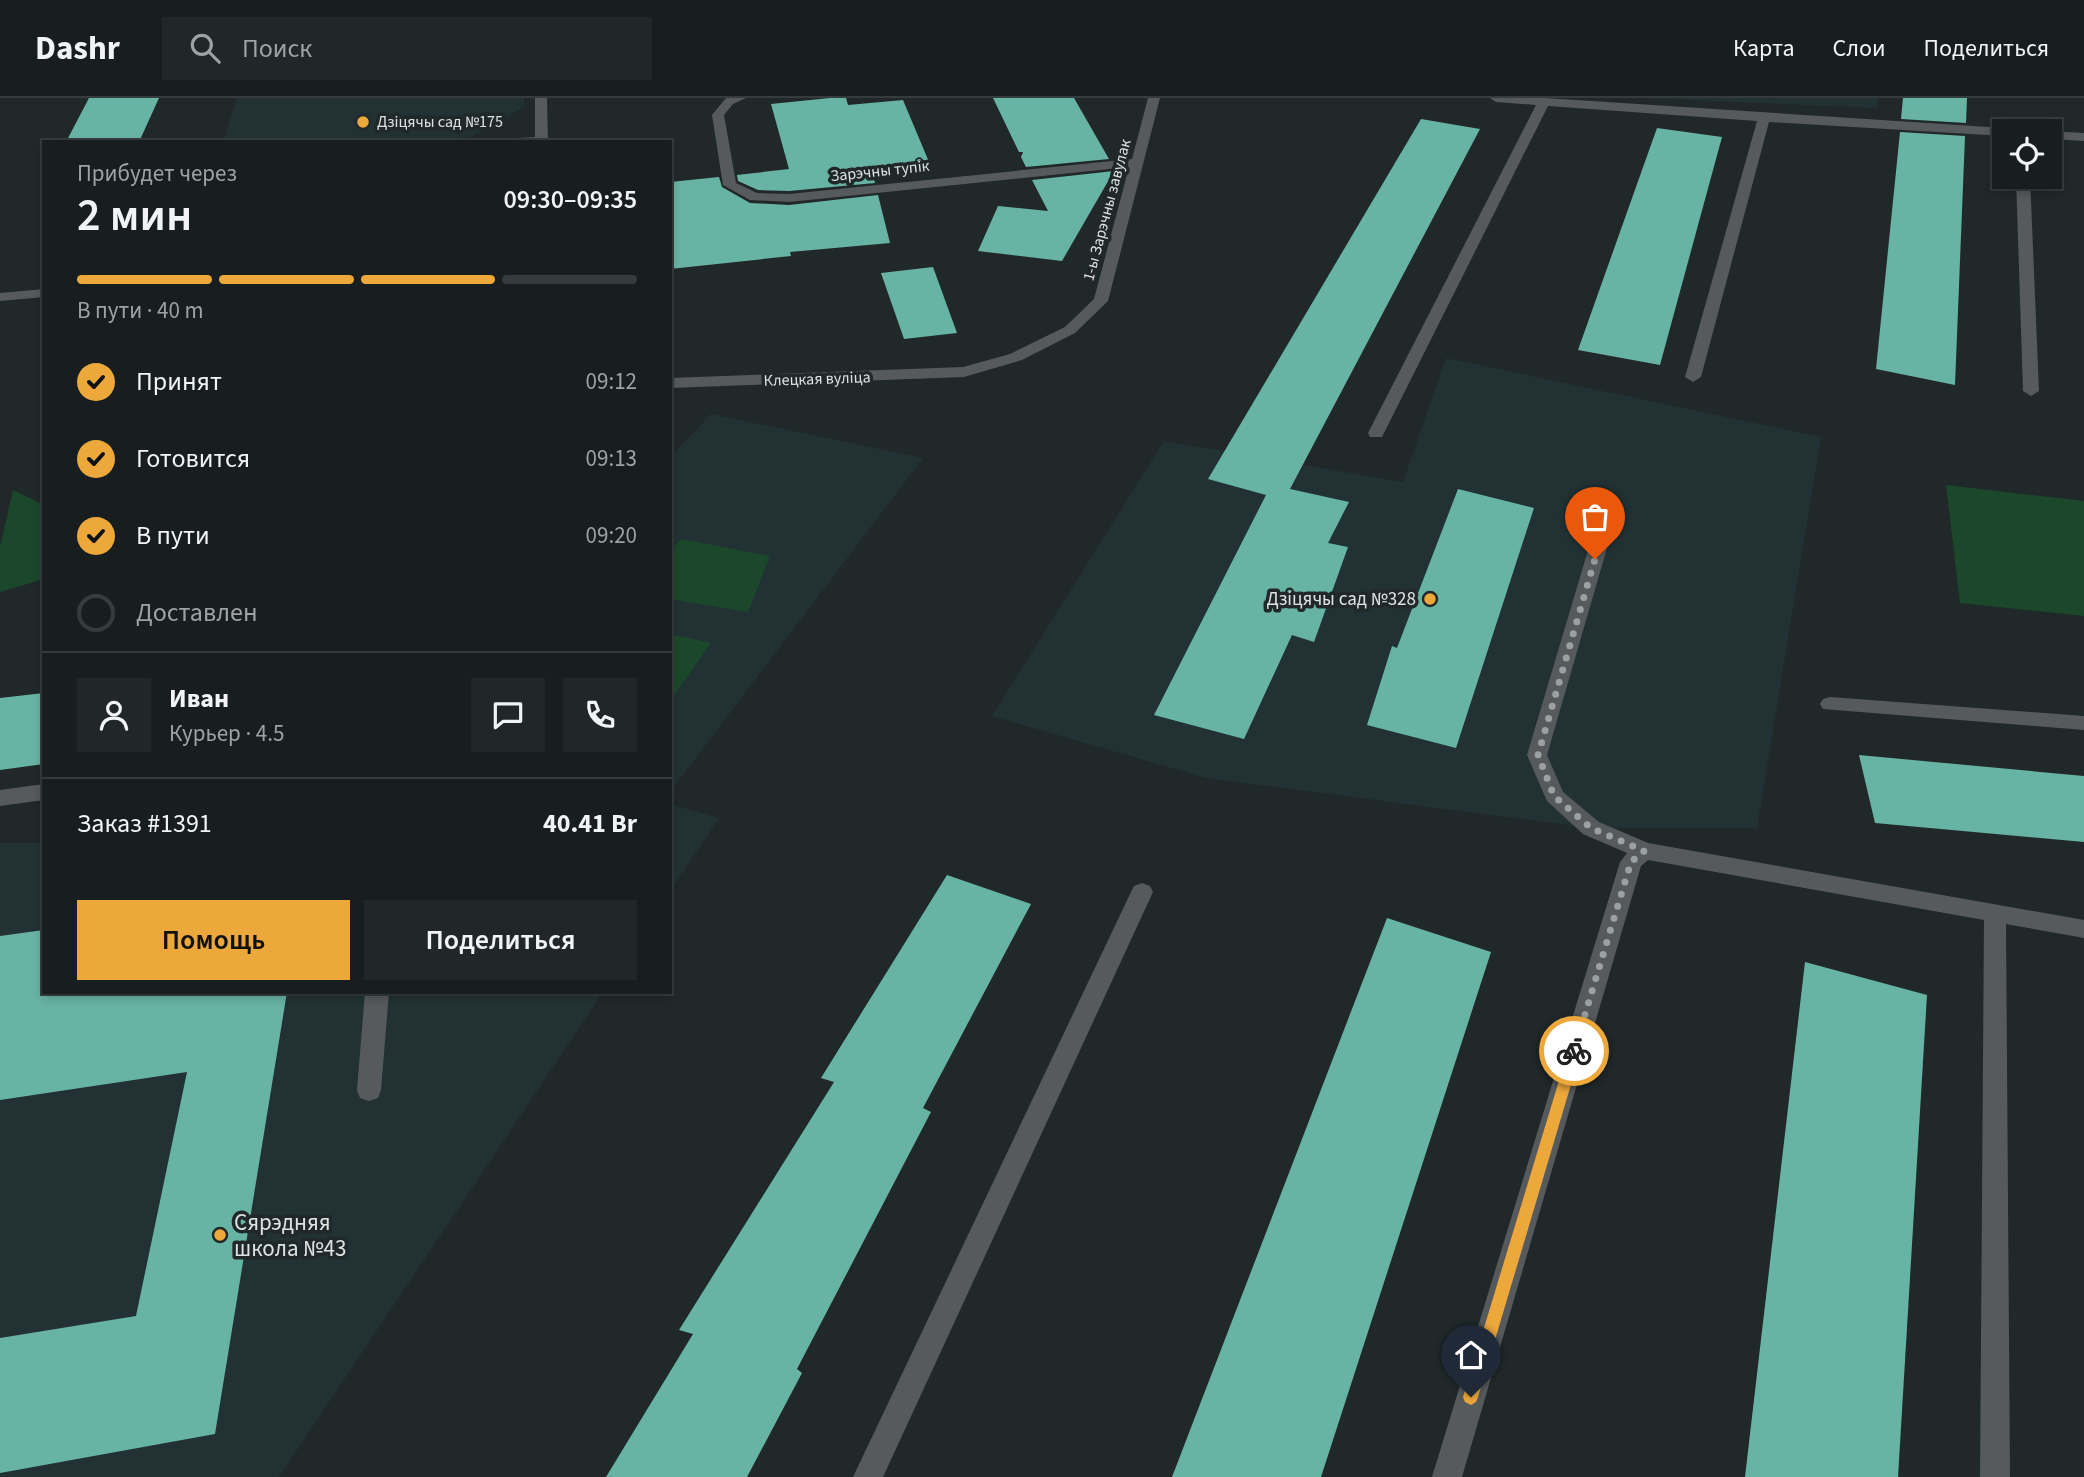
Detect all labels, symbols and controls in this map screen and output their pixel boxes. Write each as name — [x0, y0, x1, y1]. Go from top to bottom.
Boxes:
search box — [162, 17, 652, 80]
text: Dashr — [35, 25, 120, 72]
icon: search — [186, 29, 224, 67]
text: Поиск — [242, 30, 312, 67]
text: Карта — [1733, 31, 1795, 66]
text: Слои — [1833, 31, 1886, 66]
text: Поделиться — [1924, 31, 2049, 66]
place label: Дзіцячы сад №175 — [377, 111, 503, 133]
marker: Дзіцячы сад №175 — [355, 114, 371, 130]
map controls — [1992, 119, 2062, 189]
button: locate — [1992, 119, 2062, 189]
street label: 1-ы Зарэчны завулак — [1077, 137, 1137, 283]
street label: Зарэчны тупік — [829, 155, 931, 187]
text: Прибудет через — [77, 157, 237, 190]
text: 09:30–09:35 — [504, 181, 637, 218]
text: 2 мин — [77, 183, 192, 248]
text: В пути · 40 m — [77, 294, 204, 327]
icon: check — [77, 363, 115, 401]
text: Принят — [136, 363, 222, 400]
text: 09:12 — [586, 365, 637, 398]
street label: Клецкая вуліца — [763, 366, 871, 392]
icon: check — [77, 440, 115, 478]
text: Готовится — [136, 440, 250, 477]
text: 09:13 — [586, 442, 637, 475]
pin — [1565, 487, 1625, 559]
icon: bag — [1576, 498, 1614, 536]
icon: check — [77, 517, 115, 555]
text: В пути — [136, 517, 210, 554]
text: 09:20 — [586, 519, 637, 552]
place label: Дзіцячы сад №328 — [1267, 586, 1416, 613]
marker: Дзіцячы сад №328 — [1422, 591, 1438, 607]
text: Доставлен — [136, 594, 258, 631]
button: person — [77, 678, 151, 752]
button: chat — [471, 678, 545, 752]
button: phone — [563, 678, 637, 752]
text: Иван — [169, 680, 229, 717]
text: Курьер · 4.5 — [169, 717, 284, 750]
text: Заказ #1391 — [77, 805, 212, 842]
text: 40.41 Br — [543, 805, 637, 842]
button: Помощь — [77, 900, 350, 980]
button: Поделиться — [364, 900, 637, 980]
courier — [1539, 1016, 1609, 1086]
icon: bike — [1555, 1032, 1593, 1070]
place label: Сярэдняя школа №43 — [234, 1206, 347, 1265]
marker: Сярэдняя школа №43 — [212, 1227, 228, 1243]
pin — [1441, 1325, 1501, 1397]
icon: home — [1452, 1336, 1490, 1374]

